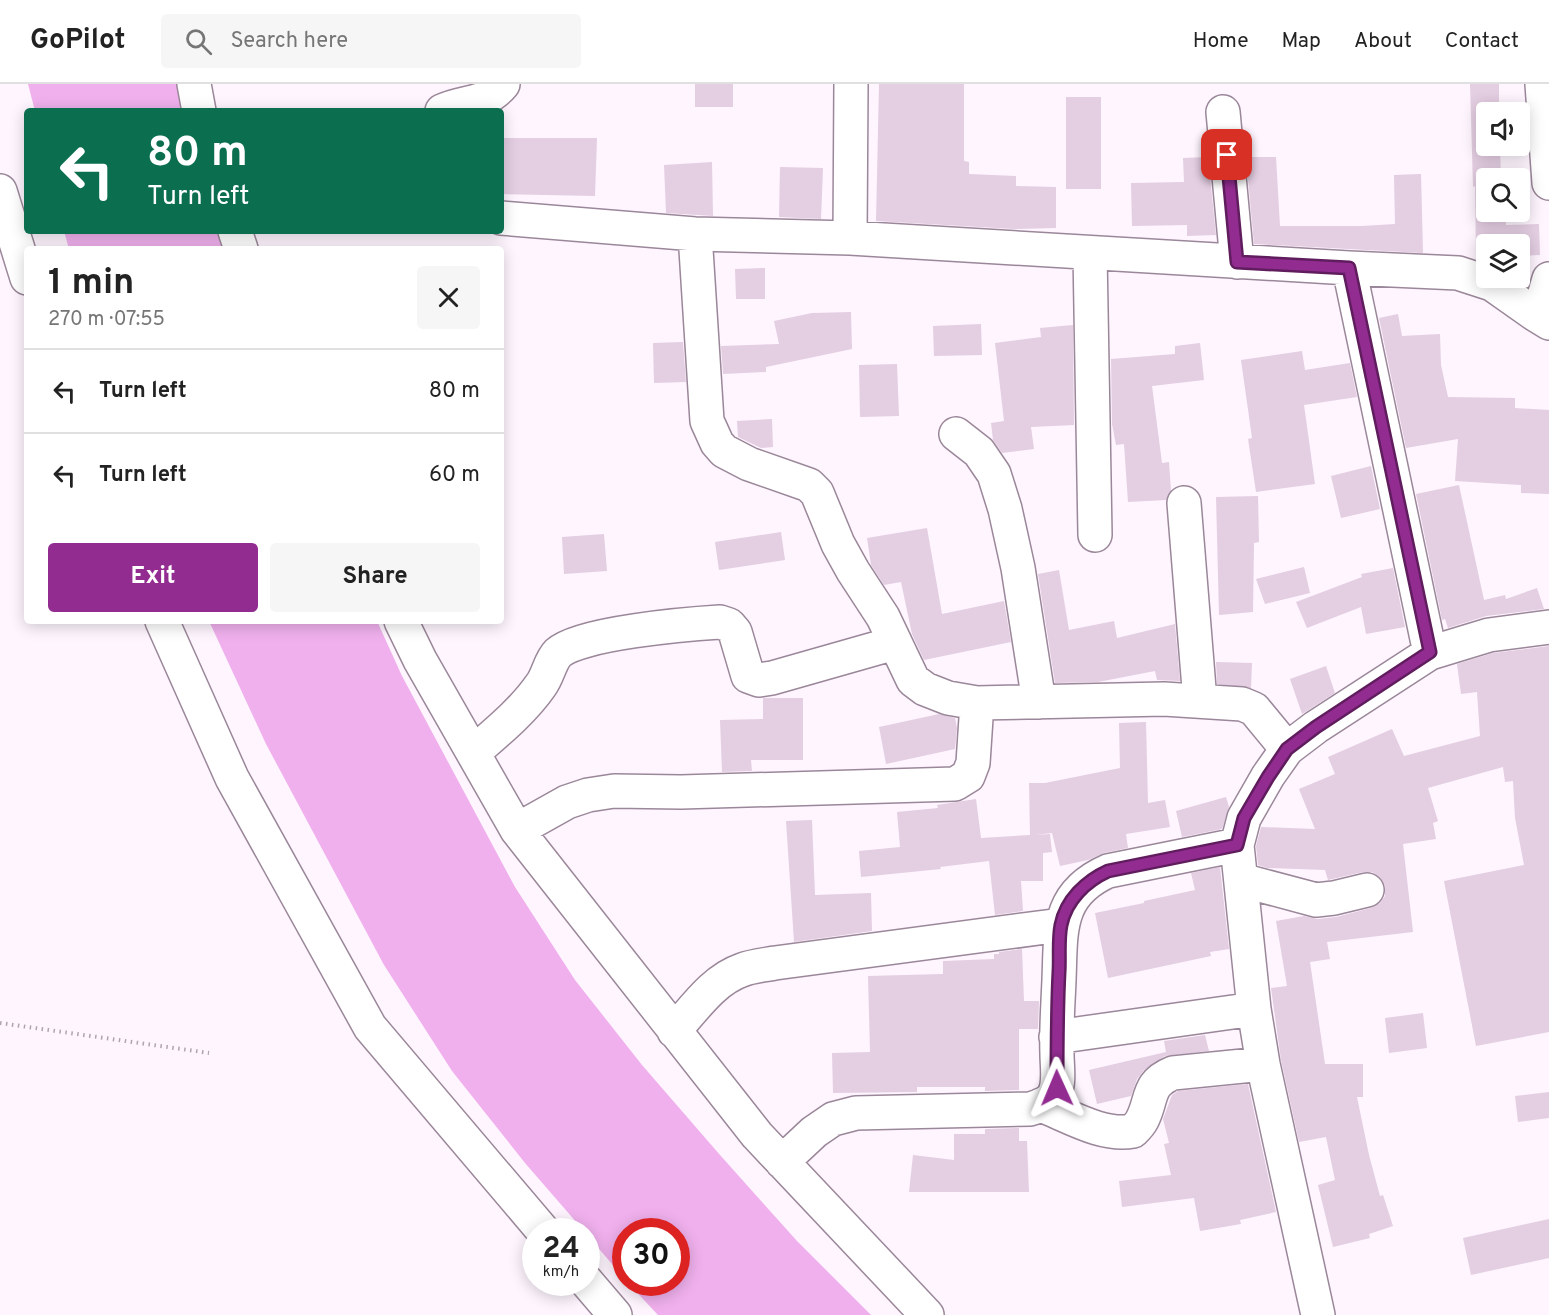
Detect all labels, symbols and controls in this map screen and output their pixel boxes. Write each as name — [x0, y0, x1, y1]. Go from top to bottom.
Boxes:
search box — [161, 14, 581, 68]
text: GoPilot — [30, 23, 125, 59]
icon: search — [182, 25, 215, 58]
text: Search here — [230, 28, 348, 55]
text: Home — [1193, 28, 1249, 55]
text: Map — [1282, 28, 1321, 55]
text: About — [1354, 28, 1412, 55]
text: Contact — [1445, 28, 1519, 55]
map controls — [1476, 102, 1530, 288]
button: sound — [1476, 102, 1530, 156]
text: 80 m — [147, 128, 248, 181]
pin — [1201, 129, 1252, 180]
icon: left — [48, 132, 126, 210]
icon: arrive — [1210, 138, 1243, 171]
button: search — [1476, 168, 1530, 222]
text: Turn left — [147, 180, 249, 214]
button: layers — [1476, 234, 1530, 288]
text: 1 min — [48, 261, 134, 307]
button: close — [417, 266, 480, 329]
text: 270 m · 07:55 — [48, 307, 165, 333]
icon: left — [48, 375, 81, 408]
text: Turn left — [99, 378, 187, 405]
text: 80 m — [429, 378, 480, 405]
icon: left — [48, 459, 81, 492]
text: Turn left — [99, 462, 187, 489]
text: 60 m — [429, 462, 480, 489]
button: Exit — [48, 543, 258, 612]
button: Share — [270, 543, 480, 612]
position arrow — [1025, 1056, 1089, 1120]
speed limit sign: 30 — [612, 1218, 690, 1296]
text: 24 — [542, 1231, 580, 1268]
text: km/h — [543, 1263, 579, 1282]

